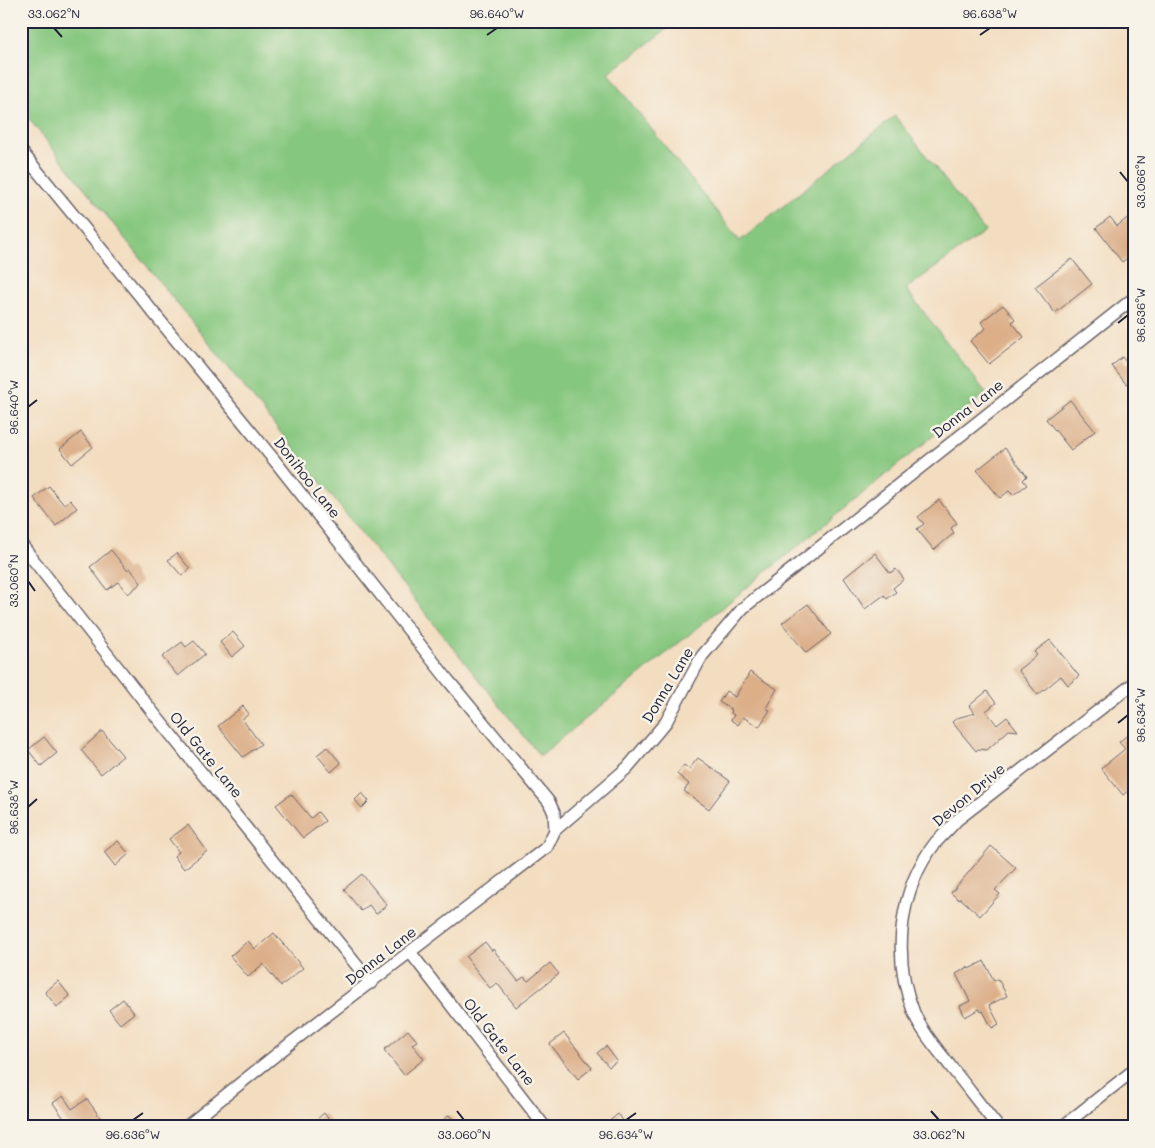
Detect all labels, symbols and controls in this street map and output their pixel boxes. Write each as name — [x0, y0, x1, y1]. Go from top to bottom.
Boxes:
text: 33.062°N — [28, 5, 80, 21]
text: 96.640°W — [470, 5, 524, 21]
text: 96.638°W — [963, 5, 1017, 21]
text: 33.066°N — [1132, 156, 1148, 209]
text: 96.636°W — [1132, 288, 1148, 342]
street label: Donna Lane — [928, 374, 1007, 442]
text: 96.640°W — [5, 380, 21, 434]
street label: Donihoo Lane — [270, 433, 346, 522]
text: 33.060°N — [5, 554, 21, 608]
street label: Donna Lane — [637, 643, 698, 726]
text: 96.634°W — [1132, 688, 1148, 742]
street label: Old Gate Lane — [166, 707, 248, 802]
street label: Devon Drive — [928, 758, 1009, 831]
text: 96.638°W — [5, 780, 21, 834]
street label: Donna Lane — [341, 921, 420, 989]
street label: Old Gate Lane — [459, 993, 540, 1089]
text: 96.636°W — [106, 1126, 160, 1142]
text: 33.060°N — [437, 1126, 491, 1142]
text: 96.634°W — [599, 1126, 653, 1142]
text: 33.062°N — [913, 1126, 965, 1142]

